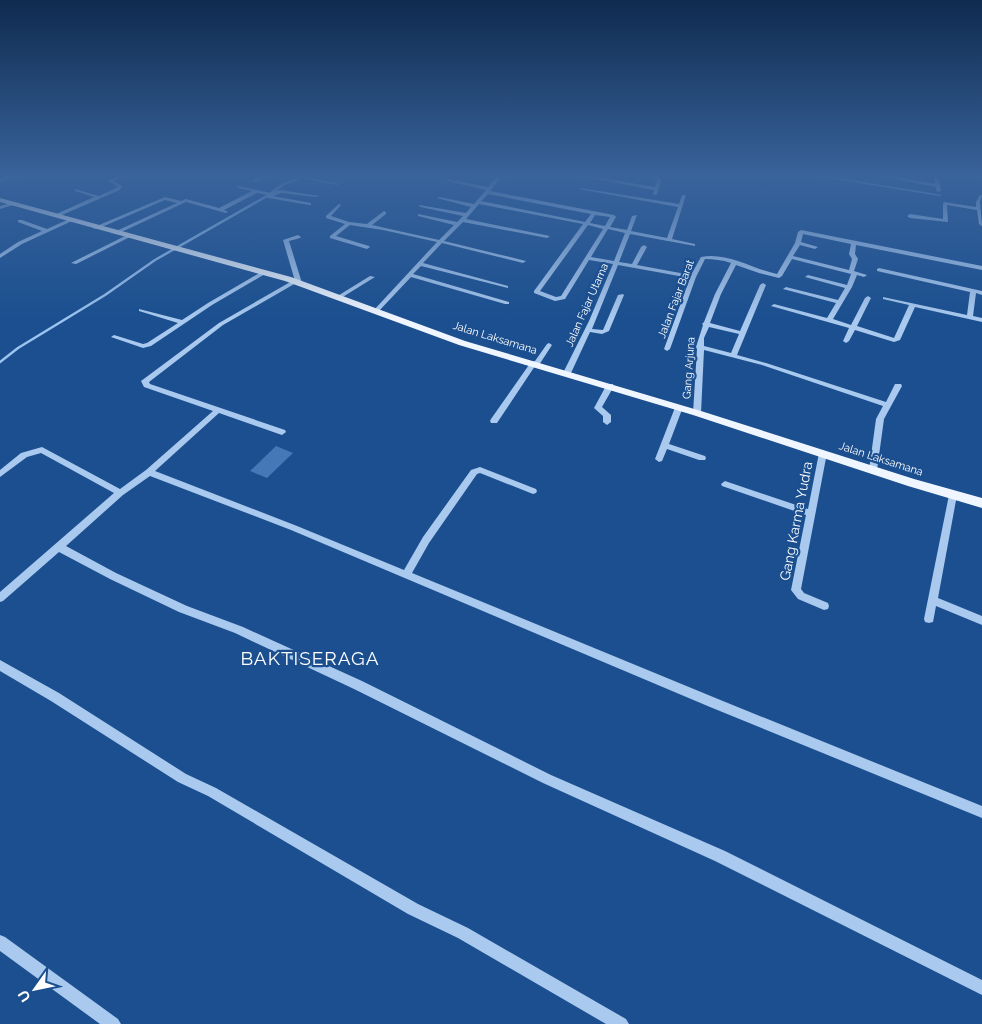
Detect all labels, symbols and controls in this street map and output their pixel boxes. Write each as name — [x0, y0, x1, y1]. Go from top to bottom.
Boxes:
street label: Jalan Fajar Barat — [655, 258, 697, 340]
street label: Jalan Fajar Utama — [563, 261, 611, 349]
street label: Jalan Laksamana — [451, 319, 539, 357]
street label: Gang Arjuna — [680, 336, 698, 400]
street label: Jalan Laksamana — [837, 439, 925, 479]
street label: Gang Karma Yudra — [777, 460, 815, 582]
district label: BAKTISERAGA — [241, 647, 379, 669]
north arrow — [10, 964, 60, 1014]
text: U — [15, 987, 34, 1005]

